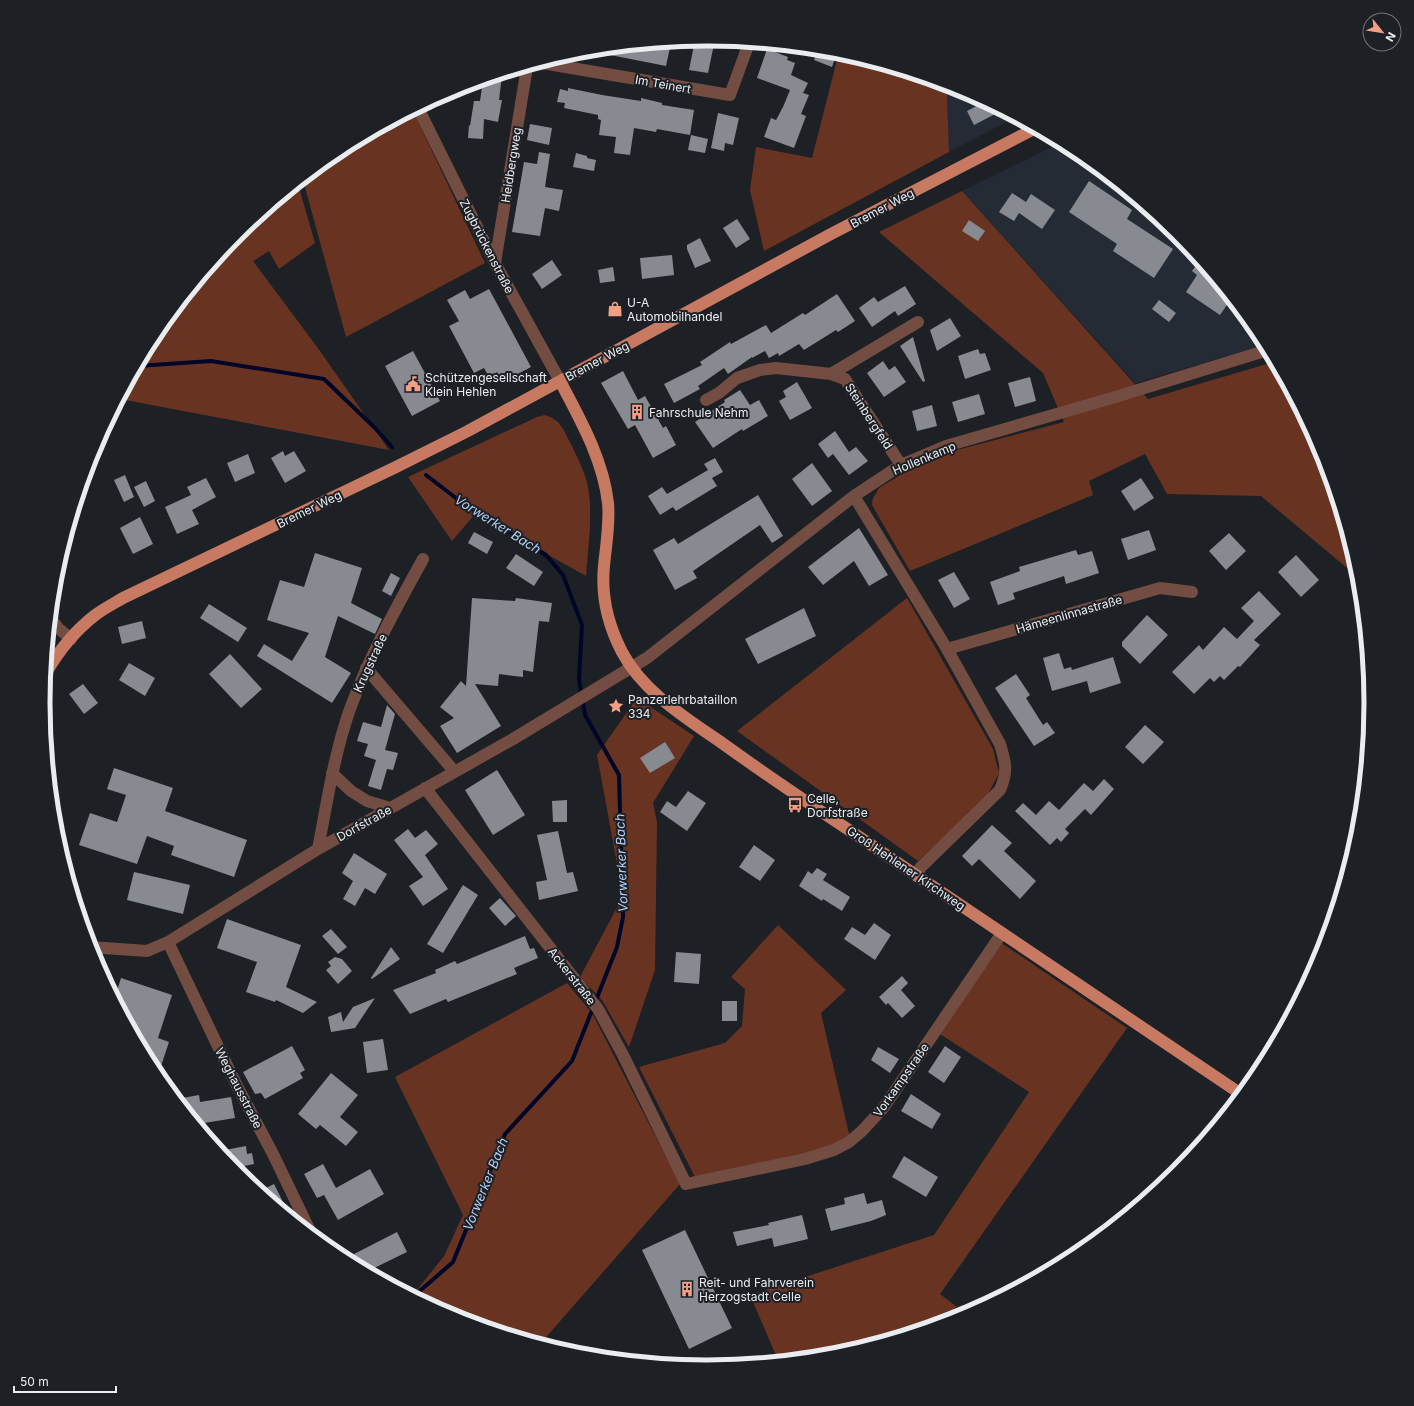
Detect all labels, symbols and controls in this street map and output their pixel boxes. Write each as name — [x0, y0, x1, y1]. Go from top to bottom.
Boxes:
north arrow — [1362, 12, 1402, 52]
text: N — [1383, 30, 1399, 44]
street label: Im Teinert — [634, 72, 692, 96]
street label: Heidbergweg — [498, 126, 524, 204]
street label: Bremer Weg — [848, 185, 916, 231]
street label: Zugbrückenstraße — [457, 196, 517, 296]
place label: U-A Automobilhandel — [627, 295, 722, 324]
shop icon: U-A Automobilhandel — [606, 300, 624, 318]
street label: Bremer Weg — [563, 338, 631, 384]
place label: Schützengesellschaft Klein Hehlen — [425, 370, 547, 399]
public building icon: Schützengesellschaft Klein Hehlen — [404, 375, 422, 393]
street label: Steinbergfeld — [842, 380, 896, 452]
building icon: Fahrschule Nehm — [628, 403, 646, 421]
place label: Fahrschule Nehm — [649, 405, 748, 420]
street label: Hollenkamp — [890, 438, 958, 478]
street label: Bremer Weg — [274, 487, 344, 531]
water label: Vorwerker Bach — [452, 491, 544, 557]
street label: Hämeenlinnastraße — [1014, 592, 1124, 636]
street label: Krugstraße — [350, 631, 390, 695]
place label: Panzerlehrbataillon 334 — [628, 692, 737, 721]
place icon: Panzerlehrbataillon 334 — [607, 697, 625, 715]
place label: Celle, Dorfstraße — [807, 791, 868, 820]
bus stop icon: Celle, Dorfstraße — [786, 796, 804, 814]
street label: Dorfstraße — [334, 802, 394, 844]
water label: Vorwerker Bach — [611, 813, 631, 913]
street label: Groß Hehlener Kirchweg — [844, 823, 968, 913]
street label: Ackerstraße — [545, 944, 599, 1008]
street label: Vorkampstraße — [870, 1040, 932, 1120]
street label: Weghausstraße — [212, 1045, 266, 1131]
water label: Vorwerker Bach — [459, 1135, 511, 1233]
place label: Reit- und Fahrverein Herzogstadt Celle — [699, 1275, 814, 1304]
building icon: Reit- und Fahrverein Herzogstadt Celle — [678, 1280, 696, 1298]
scale bar — [14, 1368, 116, 1394]
text: 50 m — [20, 1374, 49, 1389]

